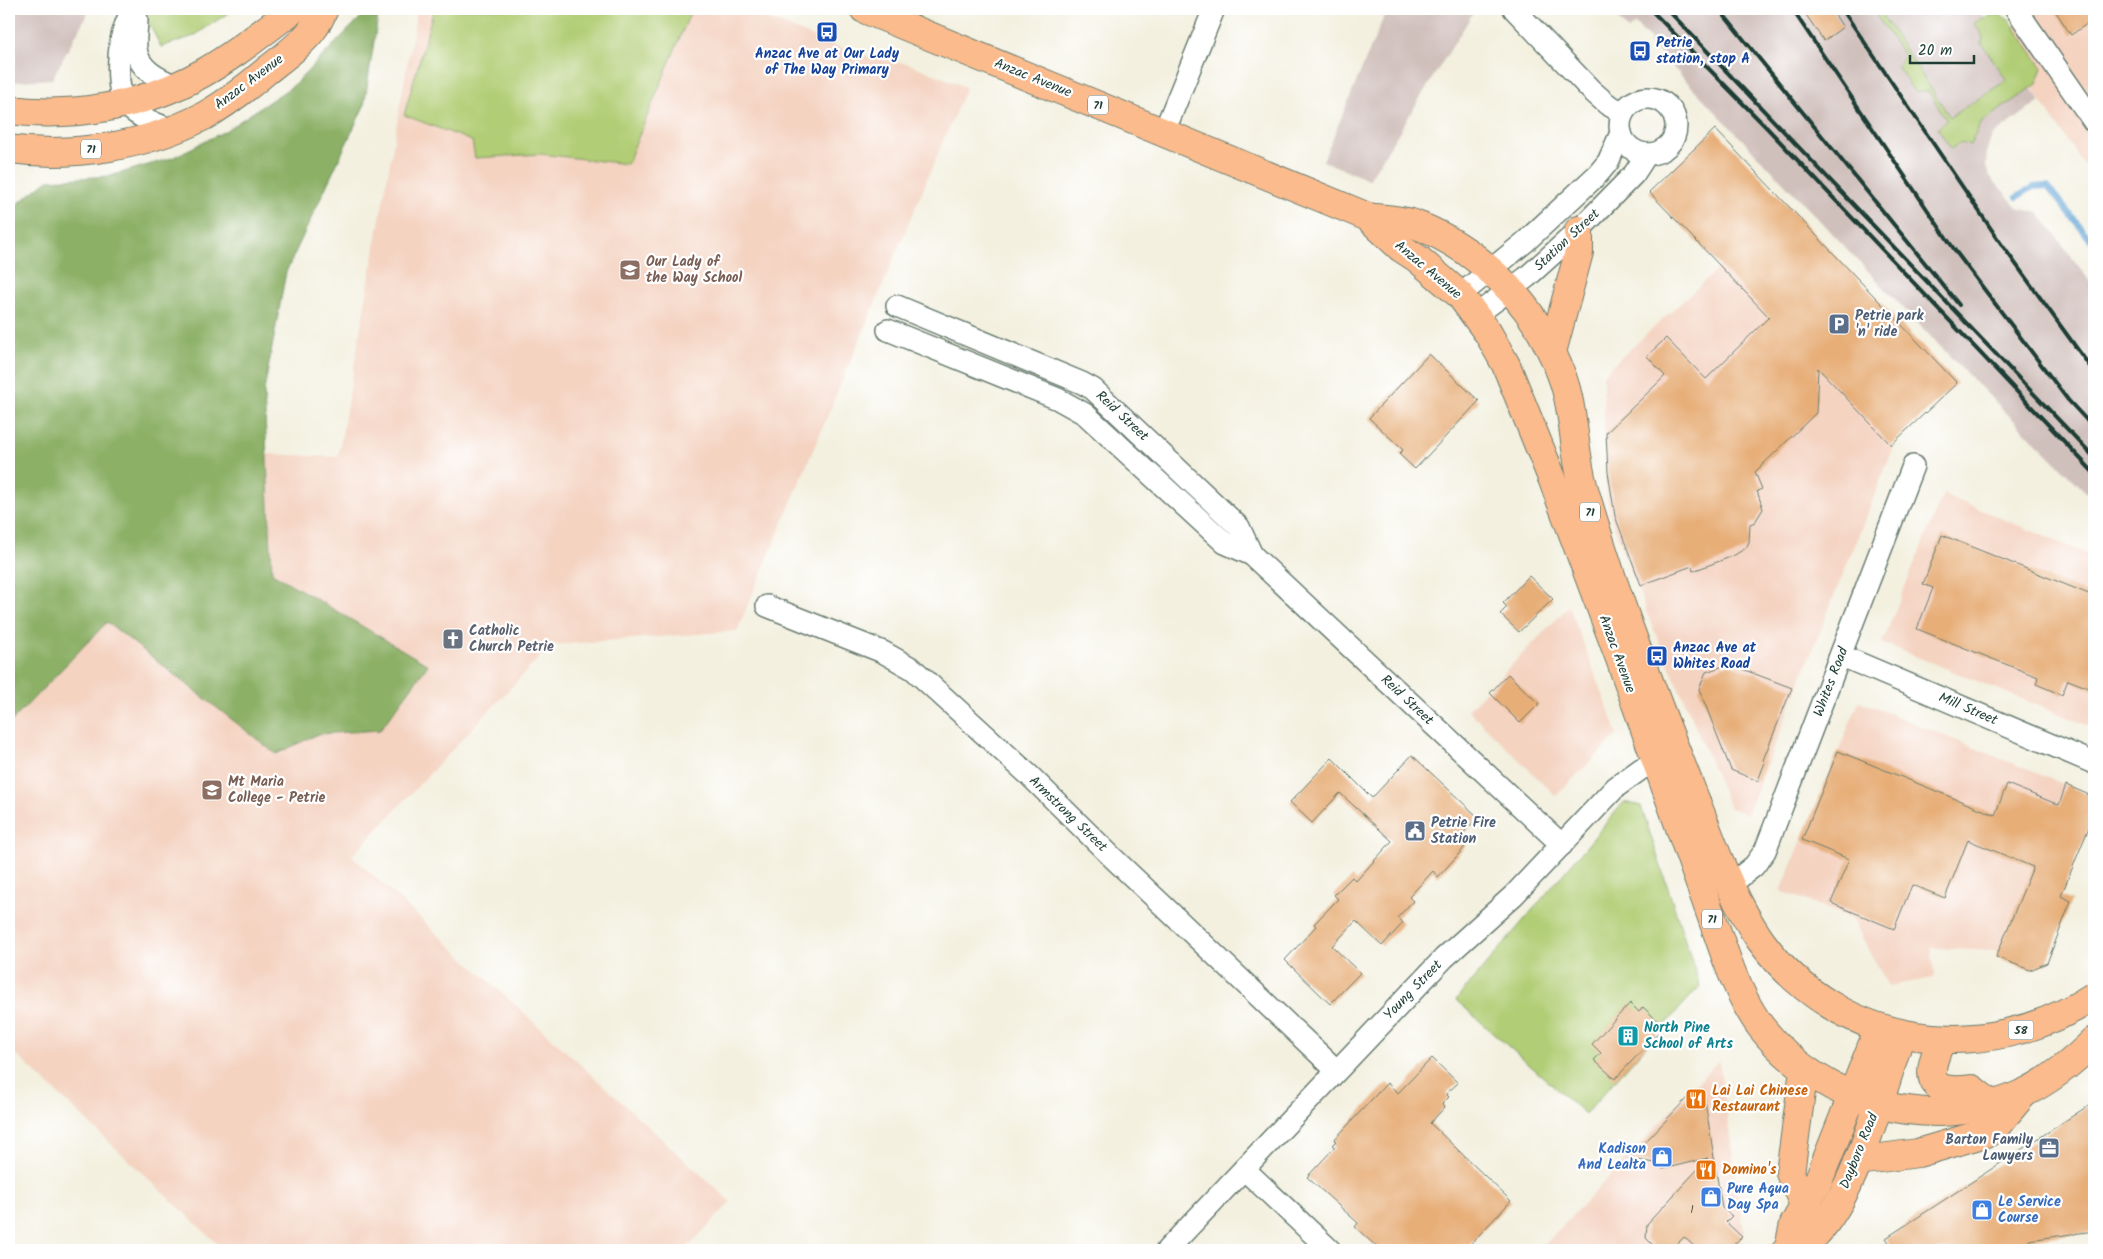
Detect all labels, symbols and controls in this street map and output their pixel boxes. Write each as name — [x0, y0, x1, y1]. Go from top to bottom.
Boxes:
bus stop icon: Anzac Ave at Our Lady of The Way Primary — [815, 20, 839, 44]
place label: Petrie station, stop A — [1656, 32, 1750, 70]
scale bar — [1910, 32, 1974, 64]
bus stop icon: Petrie station, stop A — [1628, 39, 1652, 63]
text: 20 m — [1918, 39, 1952, 63]
place label: Anzac Ave at Our Lady of The Way Primary — [755, 43, 900, 81]
street label: Anzac Avenue — [210, 48, 289, 115]
street label: Anzac Avenue — [991, 52, 1076, 104]
road number: 71 — [1088, 96, 1108, 114]
road number: 71 — [81, 140, 101, 158]
street label: Station Street — [1529, 203, 1605, 276]
street label: Anzac Avenue — [1390, 235, 1467, 305]
place label: Our Lady of the Way School — [646, 251, 742, 289]
school or university icon: Our Lady of the Way School — [618, 258, 642, 282]
place label: Petrie park 'n' ride — [1855, 305, 1925, 343]
parking icon: Petrie park 'n' ride — [1827, 312, 1851, 336]
street label: Reid Street — [1090, 385, 1154, 447]
road number: 71 — [1580, 502, 1600, 522]
street label: Anzac Avenue — [1593, 612, 1642, 697]
place label: Catholic Church Petrie — [469, 620, 554, 658]
church icon: Catholic Church Petrie — [441, 627, 465, 651]
place label: Anzac Ave at Whites Road — [1673, 637, 1757, 675]
street label: Whites Road — [1808, 643, 1855, 720]
bus stop icon: Anzac Ave at Whites Road — [1645, 644, 1669, 668]
street label: Reid Street — [1375, 669, 1439, 731]
street label: Mill Street — [1935, 687, 2002, 732]
place label: Mt Maria College - Petrie — [228, 771, 326, 809]
street label: Armstrong Street — [1024, 771, 1113, 858]
school or university icon: Mt Maria College - Petrie — [200, 778, 224, 802]
place label: Petrie Fire Station — [1431, 812, 1496, 850]
public building icon: Petrie Fire Station — [1403, 819, 1427, 843]
road number: 71 — [1702, 910, 1722, 929]
street label: Young Street — [1379, 954, 1448, 1025]
place label: North Pine School of Arts — [1644, 1017, 1733, 1055]
road number: 58 — [2008, 1020, 2034, 1040]
building icon: North Pine School of Arts — [1616, 1024, 1640, 1048]
place label: Lai Lai Chinese Restaurant — [1712, 1080, 1808, 1118]
restaurant icon: Lai Lai Chinese Restaurant — [1684, 1087, 1708, 1111]
street label: Dayboro Road — [1834, 1109, 1885, 1192]
place label: Barton Family Lawyers — [1945, 1129, 2034, 1167]
office icon: Barton Family Lawyers — [2037, 1136, 2061, 1160]
place label: Kadison And Lealta — [1578, 1138, 1646, 1176]
shop icon: Kadison And Lealta — [1650, 1145, 1674, 1169]
restaurant icon: Domino's — [1694, 1158, 1718, 1182]
place label: Domino's — [1722, 1159, 1777, 1181]
place label: Pure Aqua Day Spa — [1727, 1178, 1789, 1216]
shop icon: Pure Aqua Day Spa — [1699, 1185, 1723, 1209]
place label: Le Service Course — [1998, 1191, 2061, 1229]
shop icon: Le Service Course — [1970, 1198, 1994, 1222]
house number: 1 — [1690, 1201, 1694, 1219]

